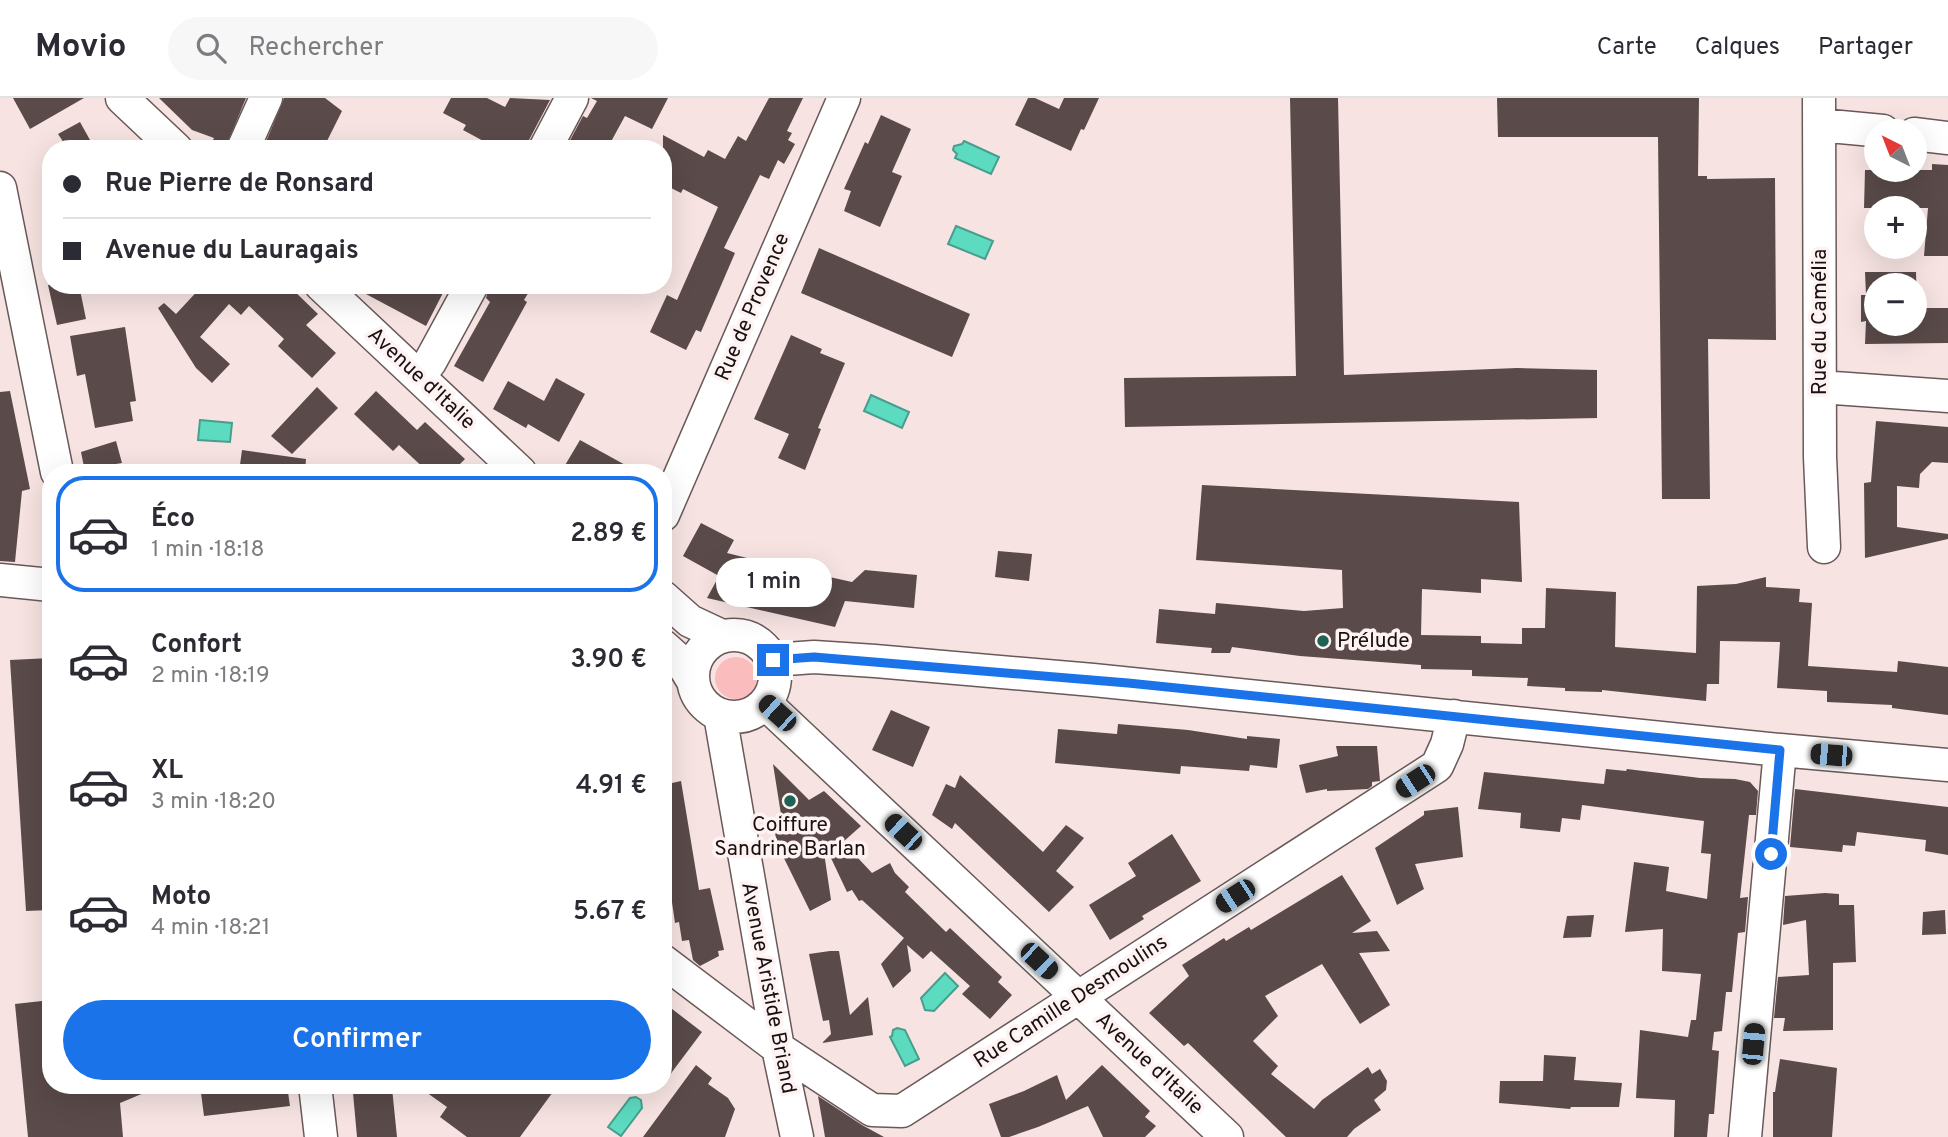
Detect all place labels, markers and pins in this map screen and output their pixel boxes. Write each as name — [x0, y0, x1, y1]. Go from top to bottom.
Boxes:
place label: Prélude — [1337, 628, 1410, 655]
marker: Prélude — [1315, 633, 1331, 649]
marker: Coiffure Sandrine Barlan — [782, 793, 798, 809]
place label: Coiffure Sandrine Barlan — [714, 812, 866, 863]

